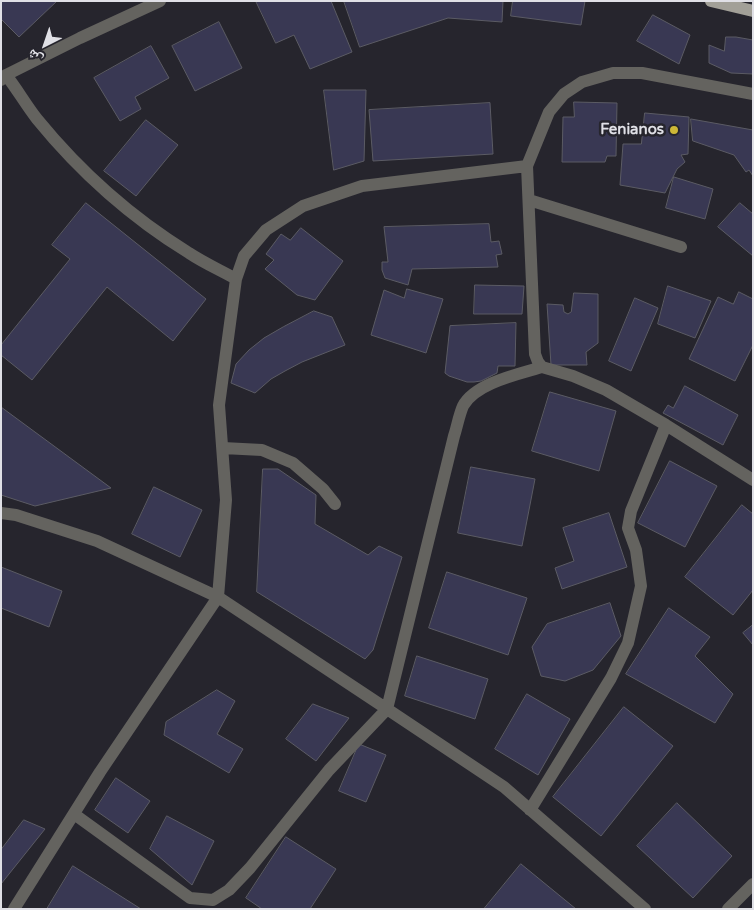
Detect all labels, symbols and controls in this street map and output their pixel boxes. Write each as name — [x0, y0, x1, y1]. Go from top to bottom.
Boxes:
north arrow — [20, 20, 70, 70]
text: ش — [24, 45, 46, 68]
place label: Fenianos — [600, 121, 664, 139]
marker: Fenianos — [668, 124, 680, 136]

